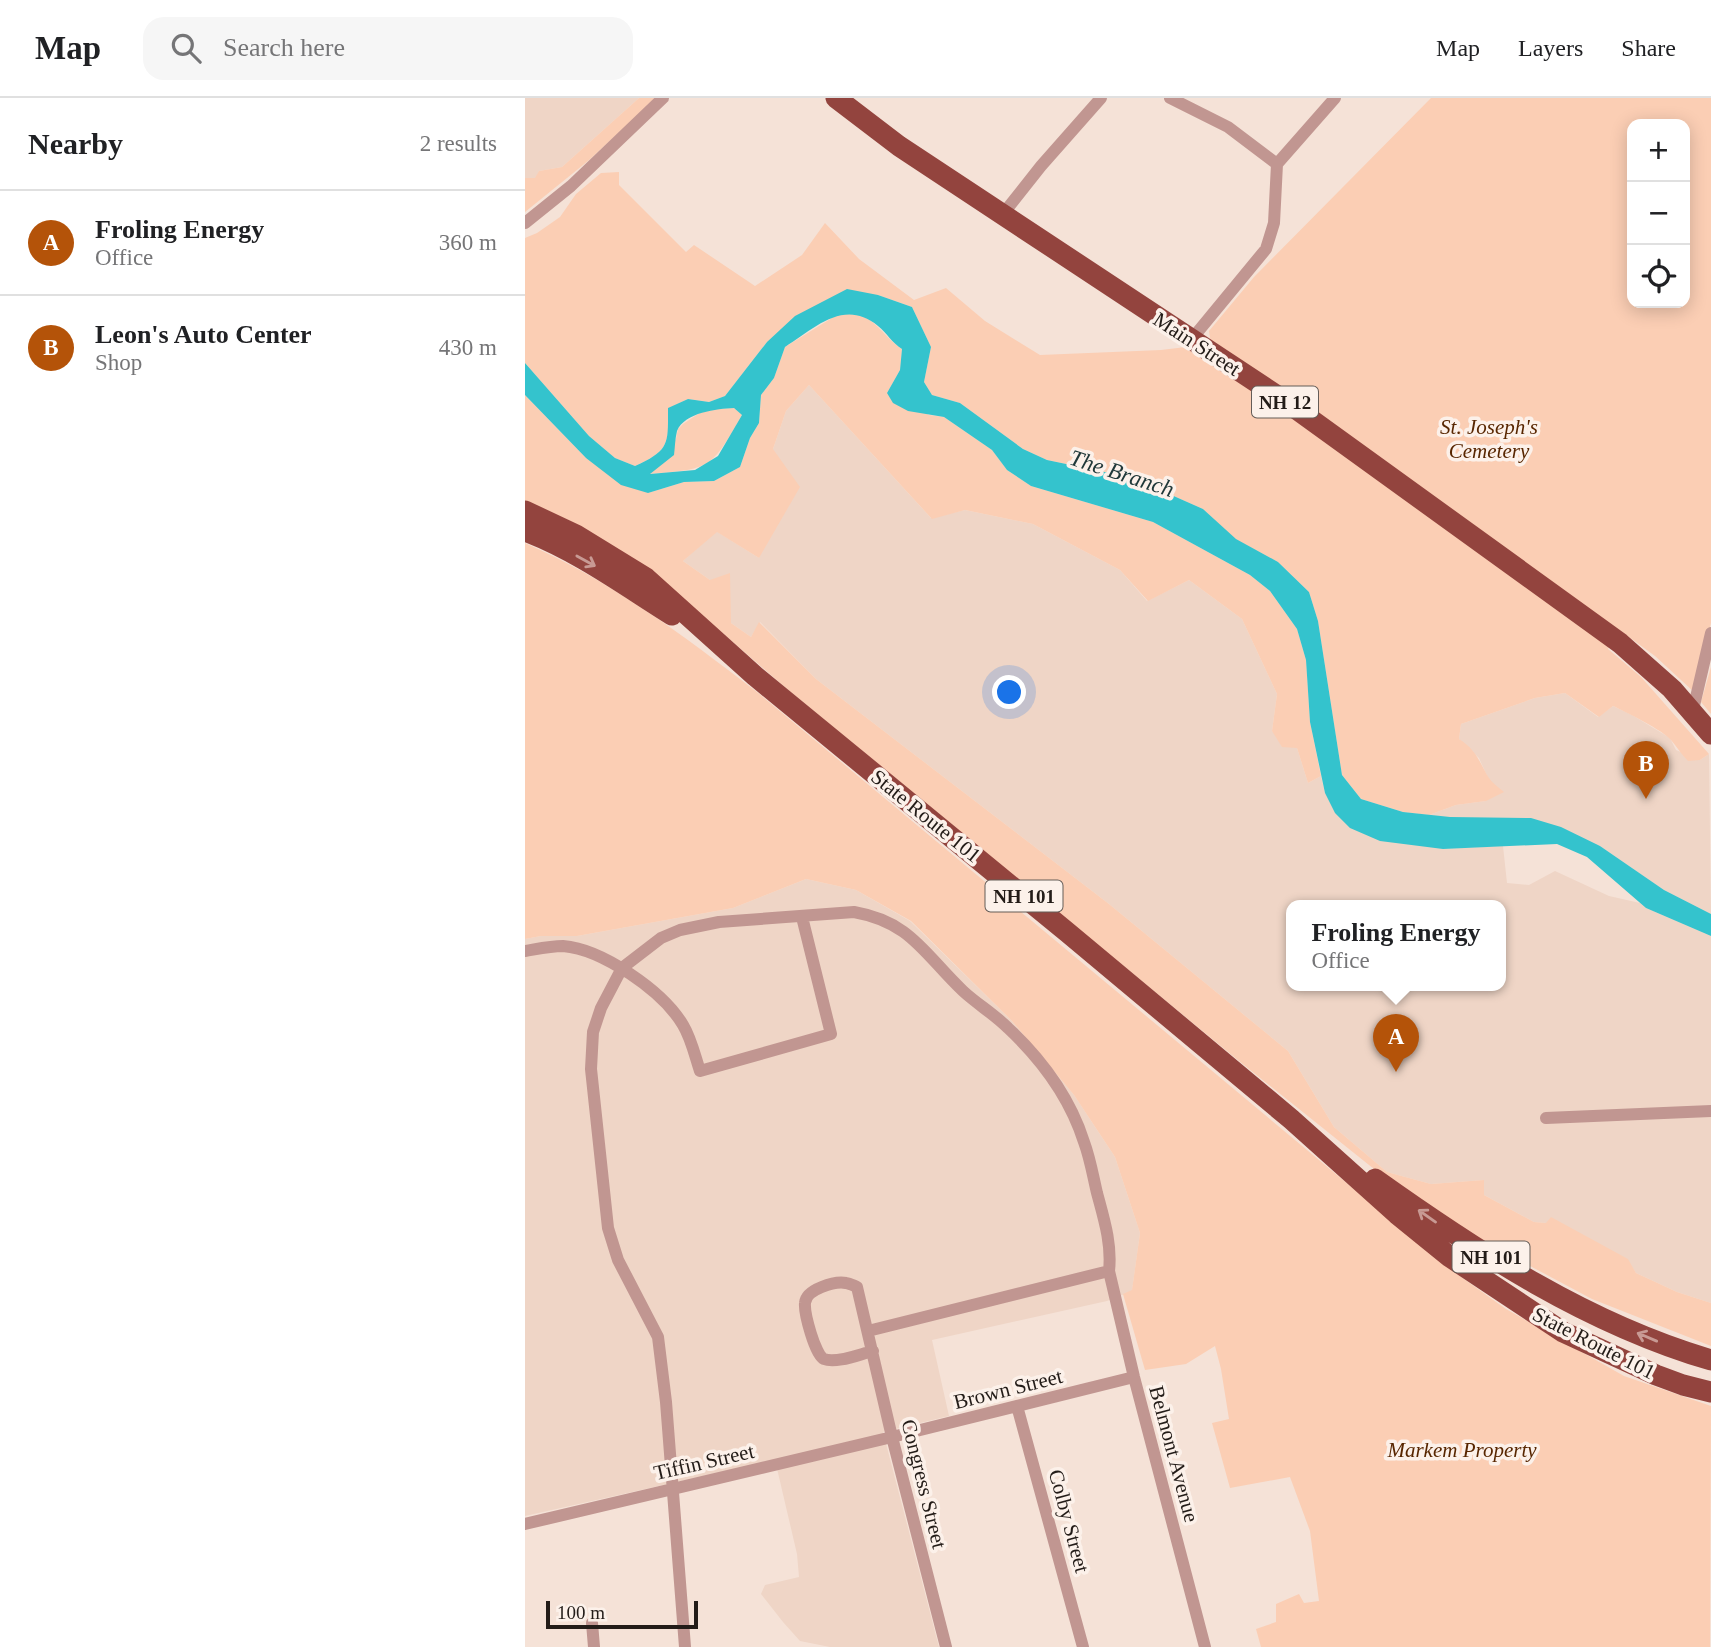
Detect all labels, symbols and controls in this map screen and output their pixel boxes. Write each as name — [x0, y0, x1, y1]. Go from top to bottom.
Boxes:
search box — [143, 17, 633, 80]
icon: search — [167, 29, 205, 67]
text: Map — [35, 30, 101, 66]
text: Search here — [223, 33, 345, 62]
text: Map — [1436, 35, 1480, 61]
text: Layers — [1518, 35, 1583, 61]
text: Share — [1621, 35, 1676, 61]
map controls — [1627, 119, 1690, 308]
button: + — [1627, 119, 1690, 182]
text: Nearby — [28, 127, 123, 160]
text: 2 results — [420, 131, 497, 156]
button: − — [1627, 182, 1690, 245]
text: Froling Energy — [95, 215, 264, 244]
text: A — [43, 230, 59, 255]
text: 360 m — [439, 230, 497, 255]
text: Office — [95, 245, 153, 270]
button: locate — [1627, 245, 1690, 308]
street label: Main Street — [1149, 307, 1245, 381]
text: Leon's Auto Center — [95, 320, 312, 349]
text: B — [43, 335, 59, 360]
text: 430 m — [439, 335, 497, 360]
text: Shop — [95, 350, 142, 375]
road number: NH 12 — [1252, 386, 1318, 418]
park label: St. Joseph's Cemetery — [1440, 415, 1538, 463]
water label: The Branch — [1067, 445, 1177, 502]
one-way arrow — [575, 555, 596, 568]
your location — [992, 675, 1026, 709]
pin: B — [1623, 741, 1669, 799]
street label: State Route 101 — [866, 764, 986, 868]
road number: NH 101 — [986, 880, 1063, 912]
popup — [1286, 900, 1506, 991]
text: Froling Energy — [1311, 918, 1481, 947]
text: Office — [1311, 948, 1370, 973]
pin: A — [1373, 1014, 1419, 1072]
one-way arrow — [1417, 1209, 1436, 1224]
road number: NH 101 — [1453, 1242, 1529, 1273]
street label: State Route 101 — [1529, 1302, 1659, 1384]
one-way arrow — [1637, 1330, 1658, 1343]
street label: Brown Street — [951, 1364, 1065, 1414]
street label: Belmont Avenue — [1144, 1383, 1204, 1525]
street label: Congress Street — [896, 1417, 952, 1551]
park label: Markem Property — [1386, 1438, 1537, 1462]
street label: Tiffin Street — [652, 1439, 757, 1485]
street label: Colby Street — [1044, 1467, 1094, 1575]
scale bar — [546, 1598, 698, 1630]
text: 100 m — [557, 1602, 605, 1623]

